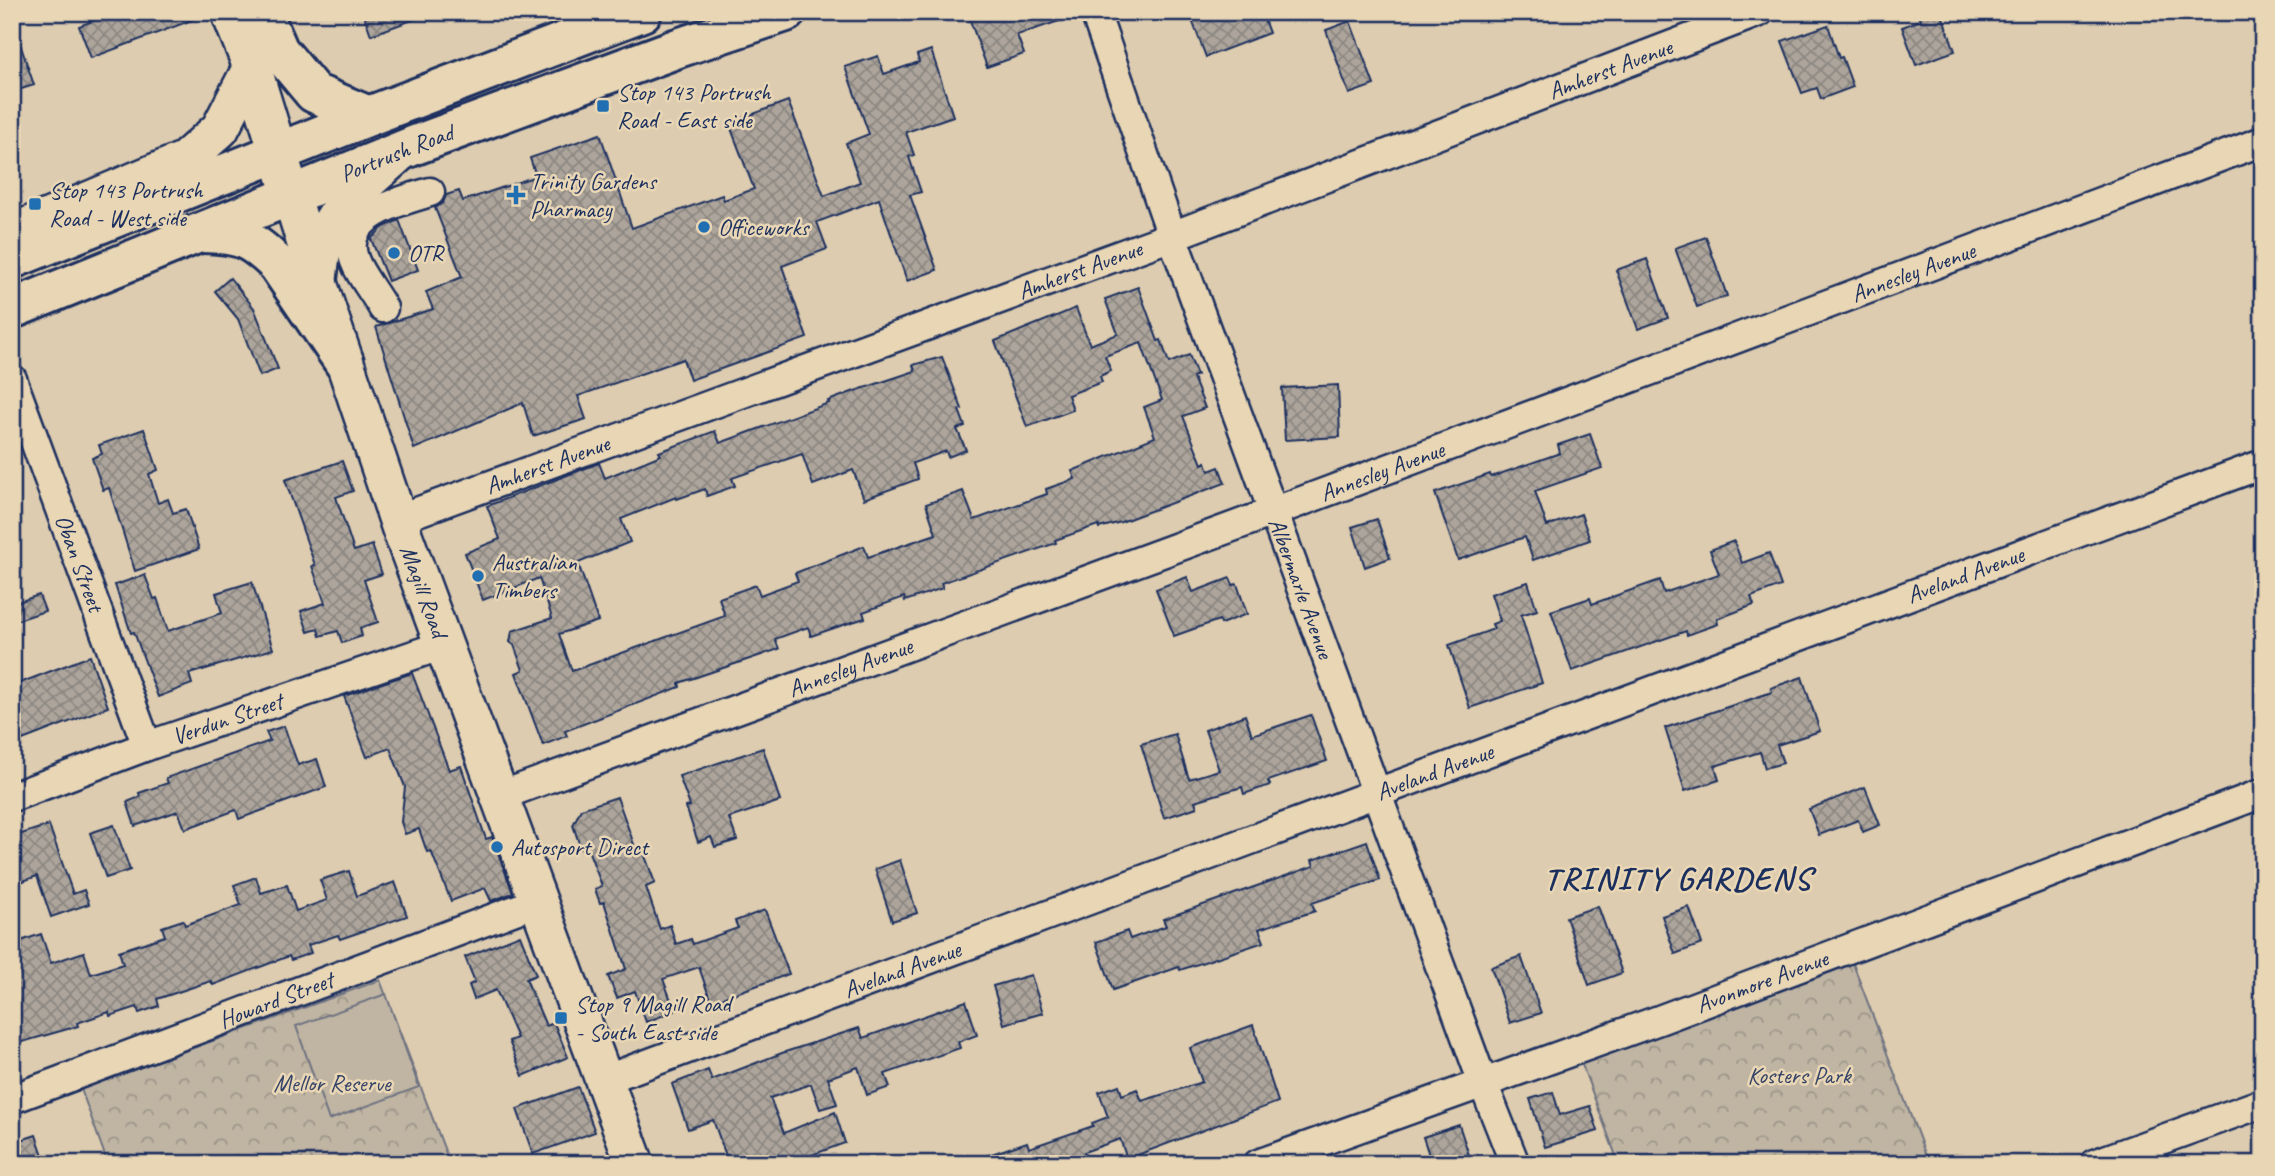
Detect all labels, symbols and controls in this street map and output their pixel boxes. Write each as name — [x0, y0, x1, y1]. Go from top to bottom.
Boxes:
street label: Amherst Avenue — [1544, 31, 1678, 106]
place label: Stop 143 Portrush Road - East side — [617, 77, 772, 135]
marker: Stop 143 Portrush Road - East side — [595, 98, 611, 114]
street label: Portrush Road — [336, 116, 461, 189]
place label: Trinity Gardens Pharmacy — [530, 166, 658, 224]
place label: Stop 143 Portrush Road - West side — [49, 175, 204, 233]
marker: Trinity Gardens Pharmacy — [508, 187, 524, 203]
marker: Stop 143 Portrush Road - West side — [27, 196, 43, 212]
place label: Officeworks — [718, 212, 810, 242]
marker: Officeworks — [696, 219, 712, 235]
street label: Amherst Avenue — [1014, 233, 1148, 306]
street label: Annesley Avenue — [1847, 234, 1981, 309]
place label: OTR — [408, 238, 445, 268]
marker: OTR — [386, 245, 402, 261]
street label: Amherst Avenue — [481, 427, 616, 501]
street label: Annesley Avenue — [1316, 433, 1450, 508]
street label: Oban Street — [48, 510, 112, 617]
street label: Albermarle Avenue — [1262, 514, 1342, 665]
street label: Aveland Avenue — [1902, 538, 2030, 610]
street label: Magill Road — [393, 541, 456, 645]
place label: Australian Timbers — [492, 547, 577, 605]
marker: Australian Timbers — [470, 568, 486, 584]
street label: Annesley Avenue — [784, 630, 919, 704]
street label: Verdun Street — [168, 685, 289, 751]
street label: Aveland Avenue — [1372, 735, 1499, 807]
place label: Autosport Direct — [511, 832, 650, 862]
marker: Autosport Direct — [489, 839, 505, 855]
district label: TRINITY GARDENS — [1544, 858, 1817, 899]
street label: Aveland Avenue — [839, 933, 967, 1005]
street label: Avonmore Avenue — [1692, 942, 1834, 1020]
street label: Howard Street — [215, 964, 340, 1035]
place label: Stop 9 Magill Road - South East side — [575, 989, 734, 1047]
marker: Stop 9 Magill Road - South East side — [553, 1010, 569, 1026]
park label: Kosters Park — [1747, 1060, 1853, 1090]
park label: Mellor Reserve — [273, 1068, 393, 1098]

